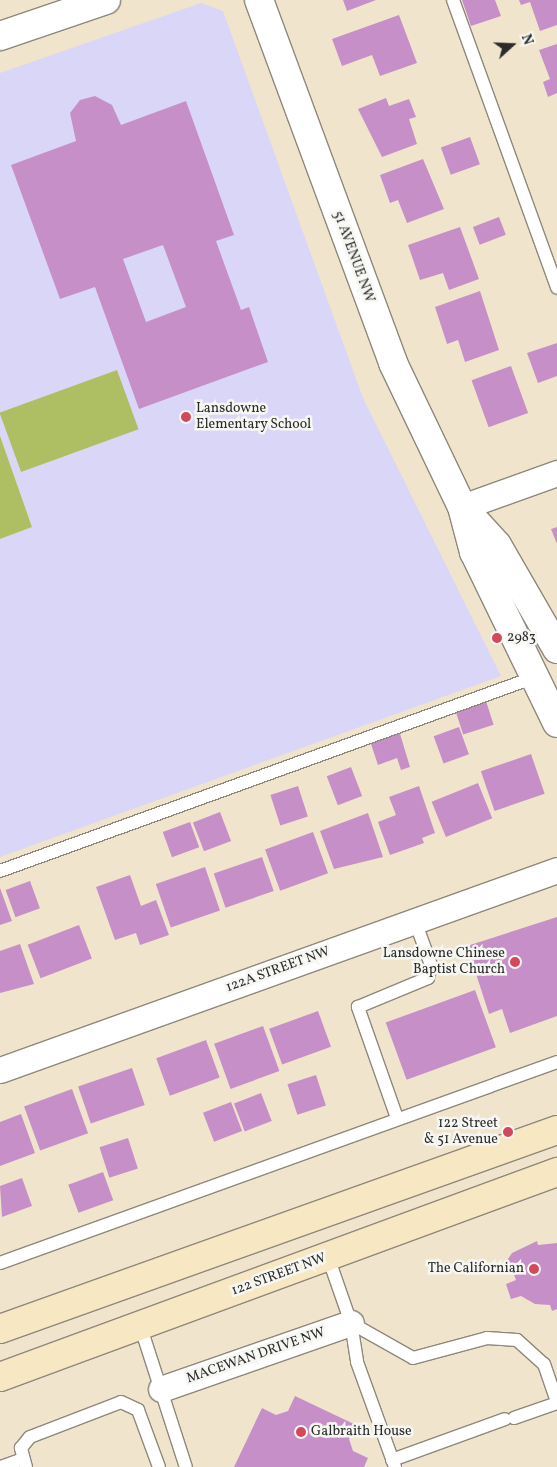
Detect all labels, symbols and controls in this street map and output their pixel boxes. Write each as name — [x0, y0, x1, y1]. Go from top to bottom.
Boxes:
north arrow — [487, 20, 537, 70]
text: N — [516, 32, 537, 48]
street label: 51 AVENUE NW — [329, 209, 377, 305]
place label: Lansdowne Elementary School — [196, 401, 312, 434]
marker: Lansdowne Elementary School — [180, 411, 192, 423]
place label: 2983 — [507, 630, 536, 646]
marker: 2983 — [491, 632, 503, 644]
street label: 122A STREET NW — [224, 943, 332, 997]
place label: Lansdowne Chinese Baptist Church — [383, 946, 505, 979]
marker: Lansdowne Chinese Baptist Church — [509, 956, 521, 968]
place label: 122 Street & 51 Avenue — [424, 1116, 498, 1148]
marker: 122 Street & 51 Avenue — [502, 1126, 514, 1138]
street label: 122 STREET NW — [229, 1250, 329, 1300]
place label: The Californian — [428, 1261, 524, 1277]
marker: The Californian — [528, 1263, 540, 1275]
street label: MACEWAN DRIVE NW — [185, 1324, 327, 1388]
place label: Galbraith House — [311, 1424, 412, 1440]
marker: Galbraith House — [295, 1426, 307, 1438]

